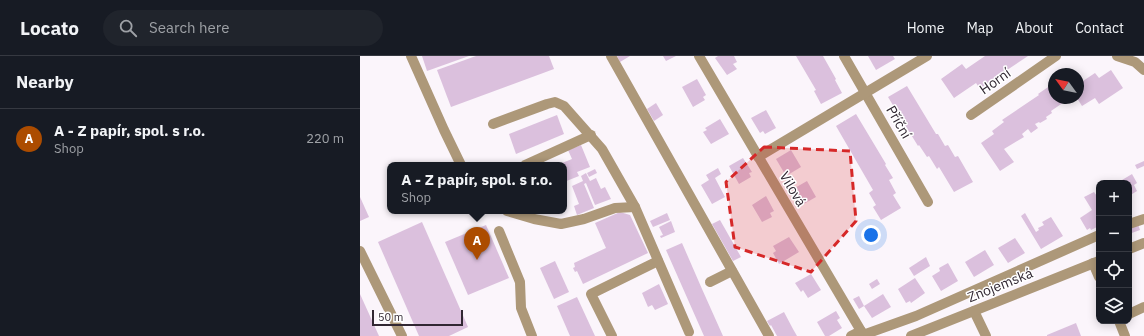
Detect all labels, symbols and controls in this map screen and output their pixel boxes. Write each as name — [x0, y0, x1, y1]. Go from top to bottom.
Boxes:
search box — [103, 10, 383, 46]
text: Locato — [20, 16, 79, 40]
icon: search — [117, 17, 139, 39]
text: Search here — [149, 18, 229, 37]
text: Home — [907, 19, 944, 37]
text: Map — [966, 19, 993, 37]
text: About — [1015, 19, 1053, 37]
text: Contact — [1075, 19, 1124, 37]
street label: Horní — [976, 63, 1015, 98]
north arrow — [1048, 68, 1084, 104]
text: Nearby — [16, 71, 74, 93]
street label: Příční — [882, 102, 916, 142]
text: A - Z papír, spol. s r.o. — [54, 121, 205, 140]
text: A — [25, 130, 33, 147]
text: 220 m — [306, 130, 344, 147]
text: Shop — [54, 140, 84, 157]
popup — [387, 162, 567, 214]
street label: Vilová — [776, 168, 811, 210]
text: A - Z papír, spol. s r.o. — [401, 170, 553, 189]
map controls — [1096, 180, 1132, 324]
button: + — [1096, 180, 1132, 216]
text: Shop — [401, 189, 431, 206]
button: − — [1096, 216, 1132, 252]
your location — [861, 225, 881, 245]
pin: A — [464, 227, 490, 260]
button: locate — [1096, 252, 1132, 288]
street label: Znojemská — [965, 264, 1036, 306]
button: layers — [1096, 288, 1132, 324]
scale bar — [372, 308, 463, 327]
text: 50 m — [378, 310, 403, 324]

